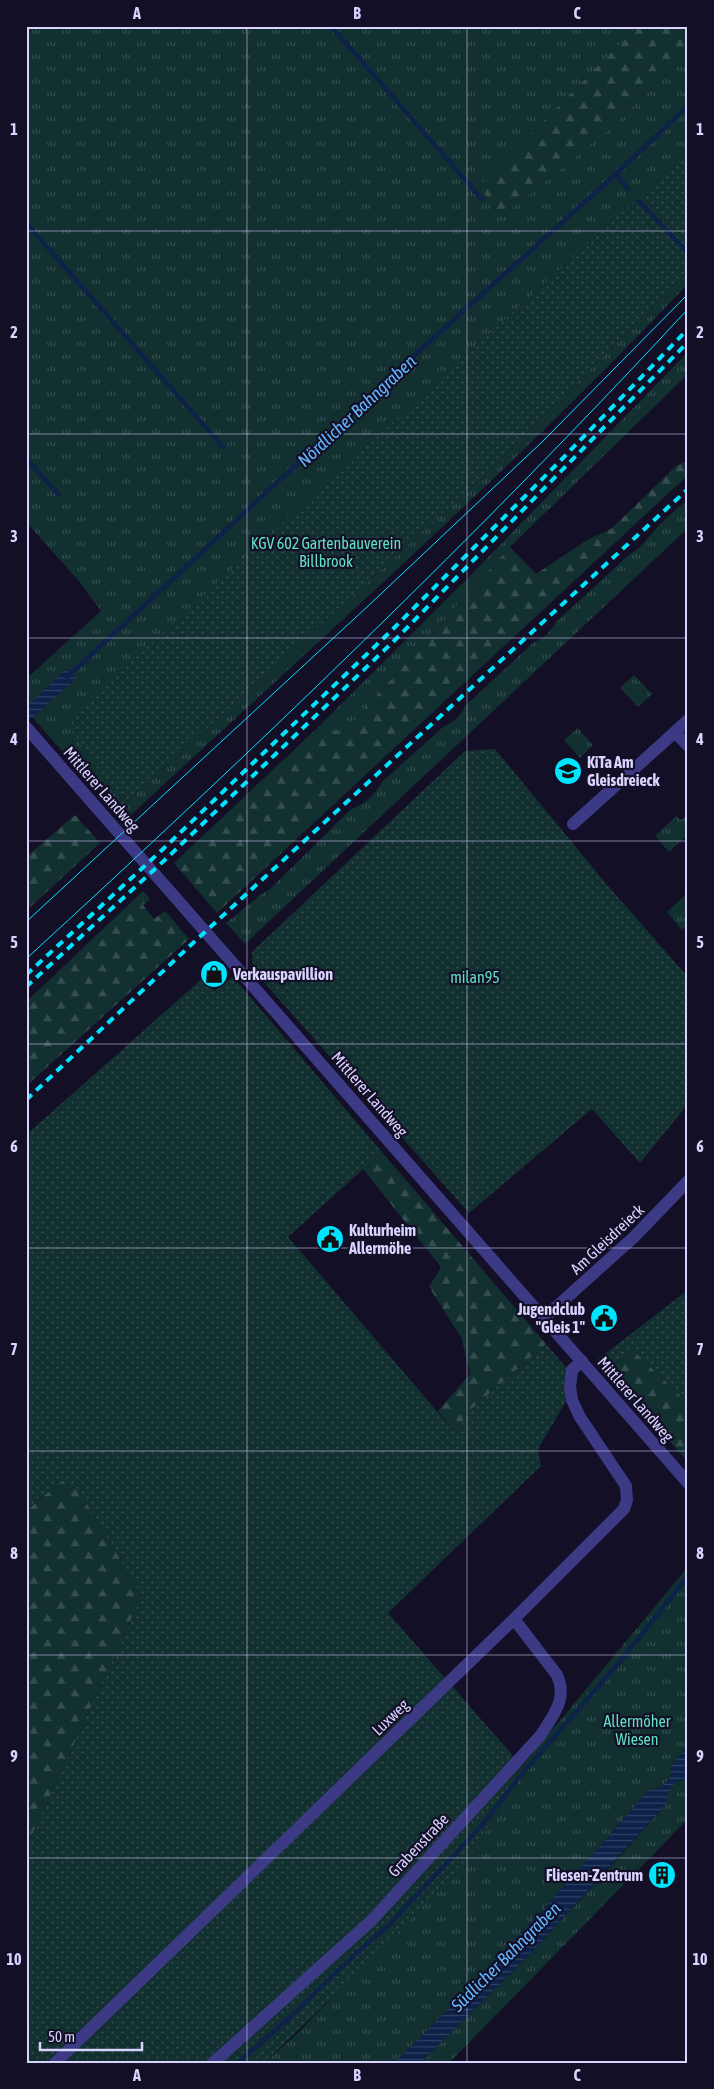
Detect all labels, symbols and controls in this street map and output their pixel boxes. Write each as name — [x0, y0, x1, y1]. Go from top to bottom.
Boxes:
text: A — [132, 4, 141, 22]
text: B — [353, 4, 361, 22]
text: C — [573, 4, 581, 22]
text: 1 — [10, 120, 18, 138]
text: 1 — [696, 120, 704, 138]
text: 2 — [10, 323, 18, 341]
text: 2 — [696, 323, 704, 341]
water label: Nördlicher Bahngraben — [293, 350, 420, 471]
text: 3 — [10, 527, 18, 545]
text: 3 — [696, 527, 704, 545]
park label: KGV 602 Gartenbauverein Billbrook — [251, 534, 401, 570]
text: 4 — [9, 730, 18, 748]
text: 4 — [695, 730, 704, 748]
street label: Mittlerer Landweg — [60, 743, 144, 836]
place label: KiTa Am Gleisdreieck — [587, 753, 661, 789]
school or university icon: KiTa Am Gleisdreieck — [553, 756, 583, 786]
text: 5 — [10, 933, 18, 951]
text: 5 — [696, 933, 704, 951]
shop icon: Verkauspavillion — [199, 959, 229, 989]
place label: Verkauspavillion — [232, 965, 333, 983]
park label: milan95 — [450, 968, 500, 986]
street label: Mittlerer Landweg — [328, 1048, 412, 1141]
text: 6 — [10, 1137, 18, 1155]
text: 6 — [696, 1137, 704, 1155]
street label: Am Gleisdreieck — [566, 1200, 648, 1278]
place label: Kulturheim Allermöhe — [348, 1221, 416, 1257]
public building icon: Kulturheim Allermöhe — [315, 1224, 345, 1254]
place label: Jugendclub "Gleis 1" — [517, 1300, 586, 1336]
public building icon: Jugendclub "Gleis 1" — [589, 1303, 619, 1333]
text: 7 — [10, 1340, 18, 1358]
text: 7 — [696, 1340, 704, 1358]
street label: Mittlerer Landweg — [594, 1353, 678, 1446]
text: 8 — [10, 1544, 18, 1562]
text: 8 — [696, 1544, 704, 1562]
street label: Luxweg — [368, 1695, 413, 1739]
park label: Allermöher Wiesen — [604, 1712, 671, 1748]
text: 9 — [10, 1747, 18, 1765]
text: 9 — [696, 1747, 704, 1765]
street label: Grabenstraße — [384, 1810, 452, 1880]
building icon: Fliesen-Zentrum — [647, 1860, 677, 1890]
place label: Fliesen-Zentrum — [546, 1866, 643, 1884]
water label: Südlicher Bahngraben — [446, 1897, 565, 2017]
text: 10 — [6, 1950, 22, 1968]
text: 10 — [692, 1950, 708, 1968]
scale bar — [40, 2019, 142, 2051]
text: 50 m — [48, 2028, 75, 2045]
text: A — [132, 2066, 141, 2084]
text: B — [353, 2066, 361, 2084]
text: C — [573, 2066, 581, 2084]

